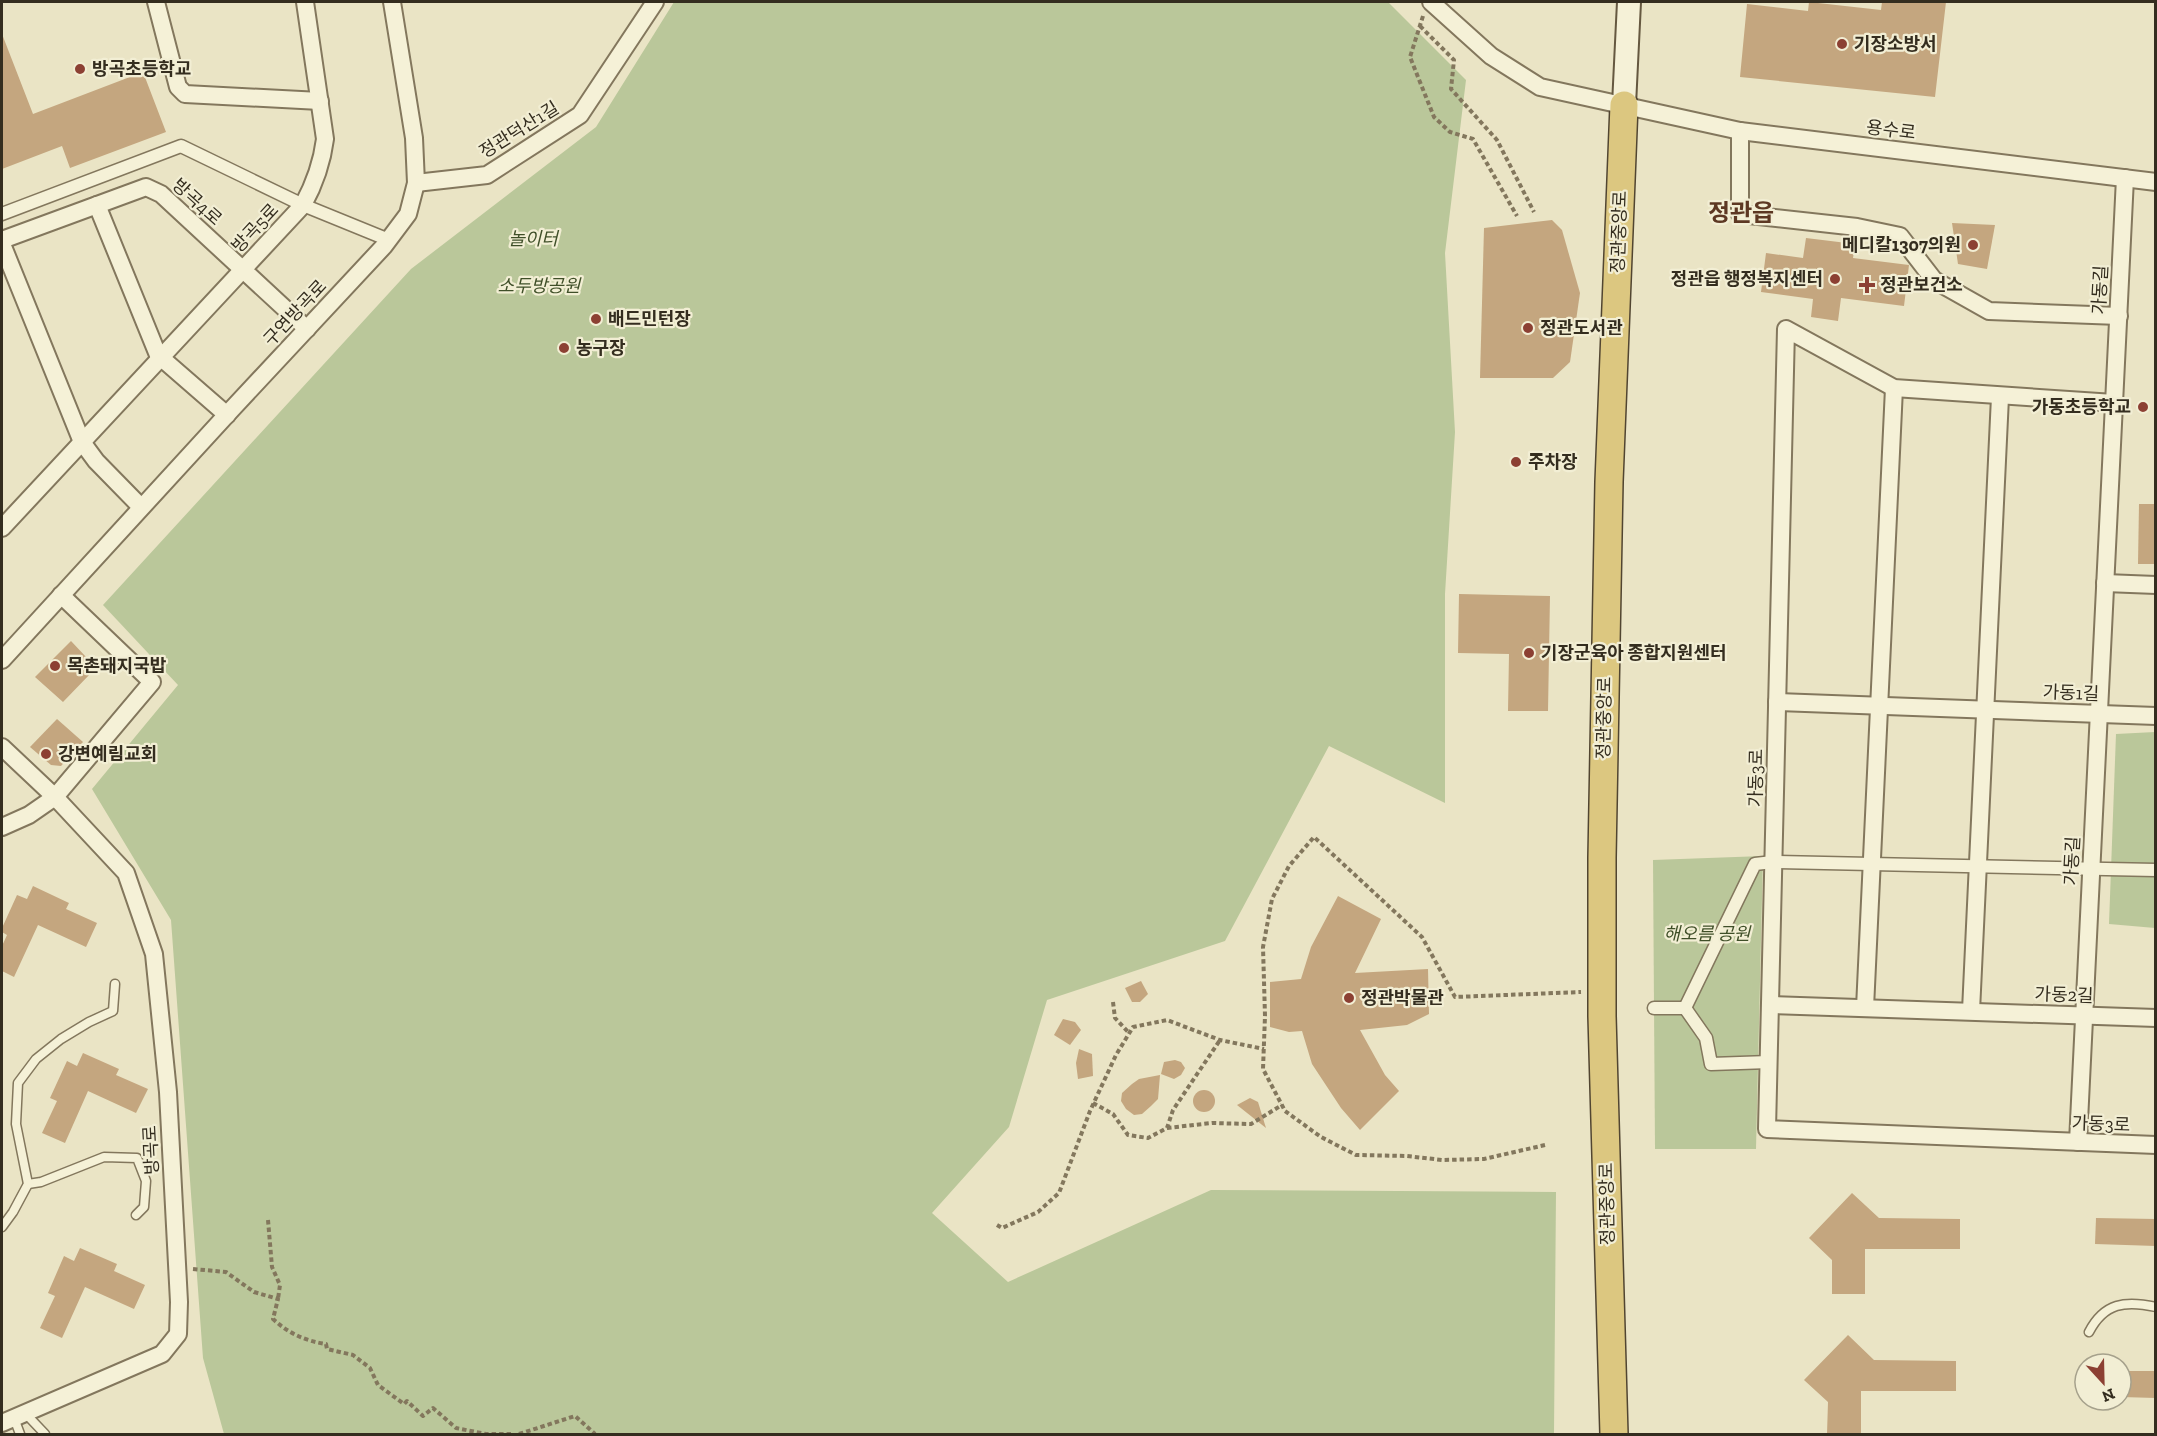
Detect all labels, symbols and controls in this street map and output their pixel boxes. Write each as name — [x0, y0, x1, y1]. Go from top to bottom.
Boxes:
place label: 기장소방서 — [1854, 33, 1937, 55]
marker: 기장소방서 — [1835, 37, 1849, 51]
place label: 방곡초등학교 — [92, 58, 191, 80]
marker: 방곡초등학교 — [73, 62, 87, 76]
street label: 정관덕산1길 — [475, 97, 563, 163]
street label: 용수로 — [1865, 116, 1917, 144]
street label: 방곡4로 — [168, 174, 226, 230]
street label: 정관중앙로 — [1607, 190, 1631, 274]
district label: 정관읍 — [1708, 198, 1774, 227]
street label: 방곡5로 — [227, 199, 283, 257]
park label: 놀이터 — [508, 228, 560, 250]
place label: 메디칼1307의원 — [1842, 234, 1961, 256]
marker: 메디칼1307의원 — [1966, 238, 1980, 252]
street label: 가동길 — [2088, 265, 2112, 315]
place label: 정관읍 행정복지센터 — [1671, 268, 1823, 290]
marker: 정관읍 행정복지센터 — [1828, 272, 1842, 286]
place label: 정관보건소 — [1880, 274, 1963, 296]
street label: 구연방곡로 — [259, 275, 331, 351]
park label: 소두방공원 — [498, 275, 582, 297]
marker: 정관보건소 — [1858, 276, 1876, 294]
place label: 배드민턴장 — [608, 308, 691, 330]
marker: 배드민턴장 — [589, 312, 603, 326]
place label: 정관도서관 — [1540, 317, 1623, 339]
marker: 정관도서관 — [1521, 321, 1535, 335]
place label: 농구장 — [576, 337, 626, 359]
marker: 농구장 — [557, 341, 571, 355]
place label: 가동초등학교 — [2032, 396, 2131, 418]
marker: 가동초등학교 — [2136, 400, 2150, 414]
place label: 주차장 — [1528, 451, 1578, 473]
marker: 주차장 — [1509, 455, 1523, 469]
place label: 기장군육아 종합지원센터 — [1541, 642, 1727, 664]
marker: 기장군육아 종합지원센터 — [1522, 646, 1536, 660]
place label: 목촌돼지국밥 — [67, 655, 167, 677]
marker: 목촌돼지국밥 — [48, 659, 62, 673]
street label: 정관중앙로 — [1592, 676, 1616, 760]
street label: 가동1길 — [2042, 681, 2100, 705]
place label: 강변예림교회 — [58, 743, 157, 765]
marker: 강변예림교회 — [39, 747, 53, 761]
street label: 가동3로 — [1744, 749, 1768, 807]
street label: 가동길 — [2060, 836, 2084, 886]
park label: 해오름 공원 — [1664, 923, 1752, 945]
street label: 가동2길 — [2034, 983, 2094, 1007]
place label: 정관박물관 — [1361, 987, 1444, 1009]
marker: 정관박물관 — [1342, 991, 1356, 1005]
street label: 가동3로 — [2071, 1112, 2131, 1136]
street label: 방곡로 — [139, 1125, 163, 1175]
street label: 정관중앙로 — [1595, 1162, 1619, 1246]
north arrow — [2073, 1352, 2133, 1412]
text: N — [2099, 1384, 2118, 1407]

